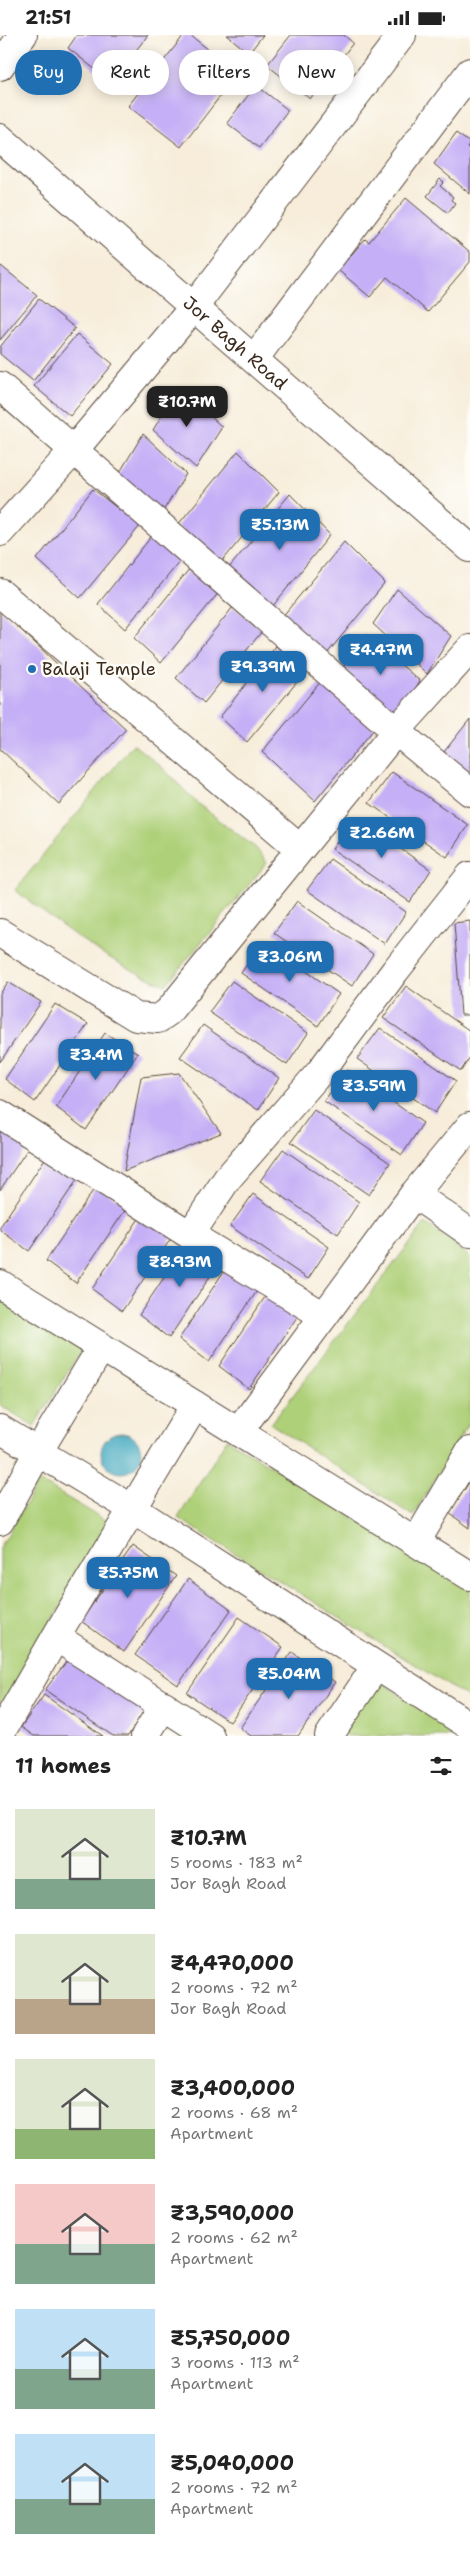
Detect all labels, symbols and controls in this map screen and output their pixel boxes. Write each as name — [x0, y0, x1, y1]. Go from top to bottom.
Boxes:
text: 21:51 — [25, 5, 71, 30]
chip: Buy — [15, 50, 82, 95]
chip: Rent — [92, 50, 169, 95]
chip: Filters — [179, 50, 269, 95]
chip: New — [279, 50, 354, 95]
street label: Jor Bagh Road — [178, 291, 292, 395]
pin: ₹10.7M — [146, 385, 228, 428]
text: ₹10.7M — [158, 391, 216, 412]
pin: ₹5.13M — [239, 509, 321, 551]
text: ₹5.13M — [251, 514, 309, 535]
pin: ₹4.47M — [340, 633, 422, 676]
text: ₹4.47M — [349, 639, 413, 660]
pin: ₹9.39M — [222, 651, 304, 693]
text: ₹9.39M — [231, 656, 295, 677]
place label: Balaji Temple — [42, 657, 156, 681]
marker: Balaji Temple — [26, 663, 38, 675]
pin: ₹2.66M — [341, 817, 423, 859]
text: ₹2.66M — [349, 822, 415, 843]
pin: ₹3.06M — [249, 941, 331, 983]
text: ₹3.06M — [258, 946, 322, 967]
pin: ₹3.4M — [61, 1039, 131, 1081]
text: ₹3.4M — [69, 1044, 123, 1065]
pin: ₹3.59M — [333, 1069, 415, 1112]
text: ₹3.59M — [342, 1075, 406, 1096]
pin: ₹8.93M — [139, 1245, 221, 1288]
text: ₹8.93M — [148, 1251, 212, 1272]
pin: ₹5.75M — [87, 1557, 169, 1599]
text: ₹5.75M — [98, 1562, 158, 1583]
pin: ₹5.04M — [248, 1657, 330, 1700]
text: ₹5.04M — [257, 1663, 321, 1684]
text: 11 homes — [15, 1752, 111, 1780]
icon: filters — [427, 1752, 455, 1780]
text: ₹10.7M — [170, 1824, 247, 1852]
icon: home — [55, 1829, 115, 1889]
text: 5 rooms · 183 m² — [170, 1852, 303, 1873]
text: Jor Bagh Road — [170, 1873, 286, 1894]
text: ₹4,470,000 — [170, 1949, 294, 1977]
icon: home — [55, 1954, 115, 2014]
text: 2 rooms · 72 m² — [170, 1977, 298, 1998]
text: Jor Bagh Road — [170, 1998, 286, 2019]
text: ₹3,400,000 — [170, 2074, 295, 2102]
icon: home — [55, 2079, 115, 2139]
text: 2 rooms · 68 m² — [170, 2102, 298, 2123]
text: Apartment — [170, 2123, 253, 2144]
text: ₹3,590,000 — [170, 2199, 294, 2227]
icon: home — [55, 2204, 115, 2264]
text: 2 rooms · 62 m² — [170, 2227, 298, 2248]
text: Apartment — [170, 2248, 253, 2269]
text: ₹5,750,000 — [170, 2324, 290, 2352]
icon: home — [55, 2329, 115, 2389]
text: 3 rooms · 113 m² — [170, 2352, 300, 2373]
text: Apartment — [170, 2373, 253, 2394]
text: ₹5,040,000 — [170, 2449, 294, 2477]
icon: home — [55, 2454, 115, 2514]
text: 2 rooms · 72 m² — [170, 2477, 298, 2498]
text: Apartment — [170, 2498, 253, 2519]

